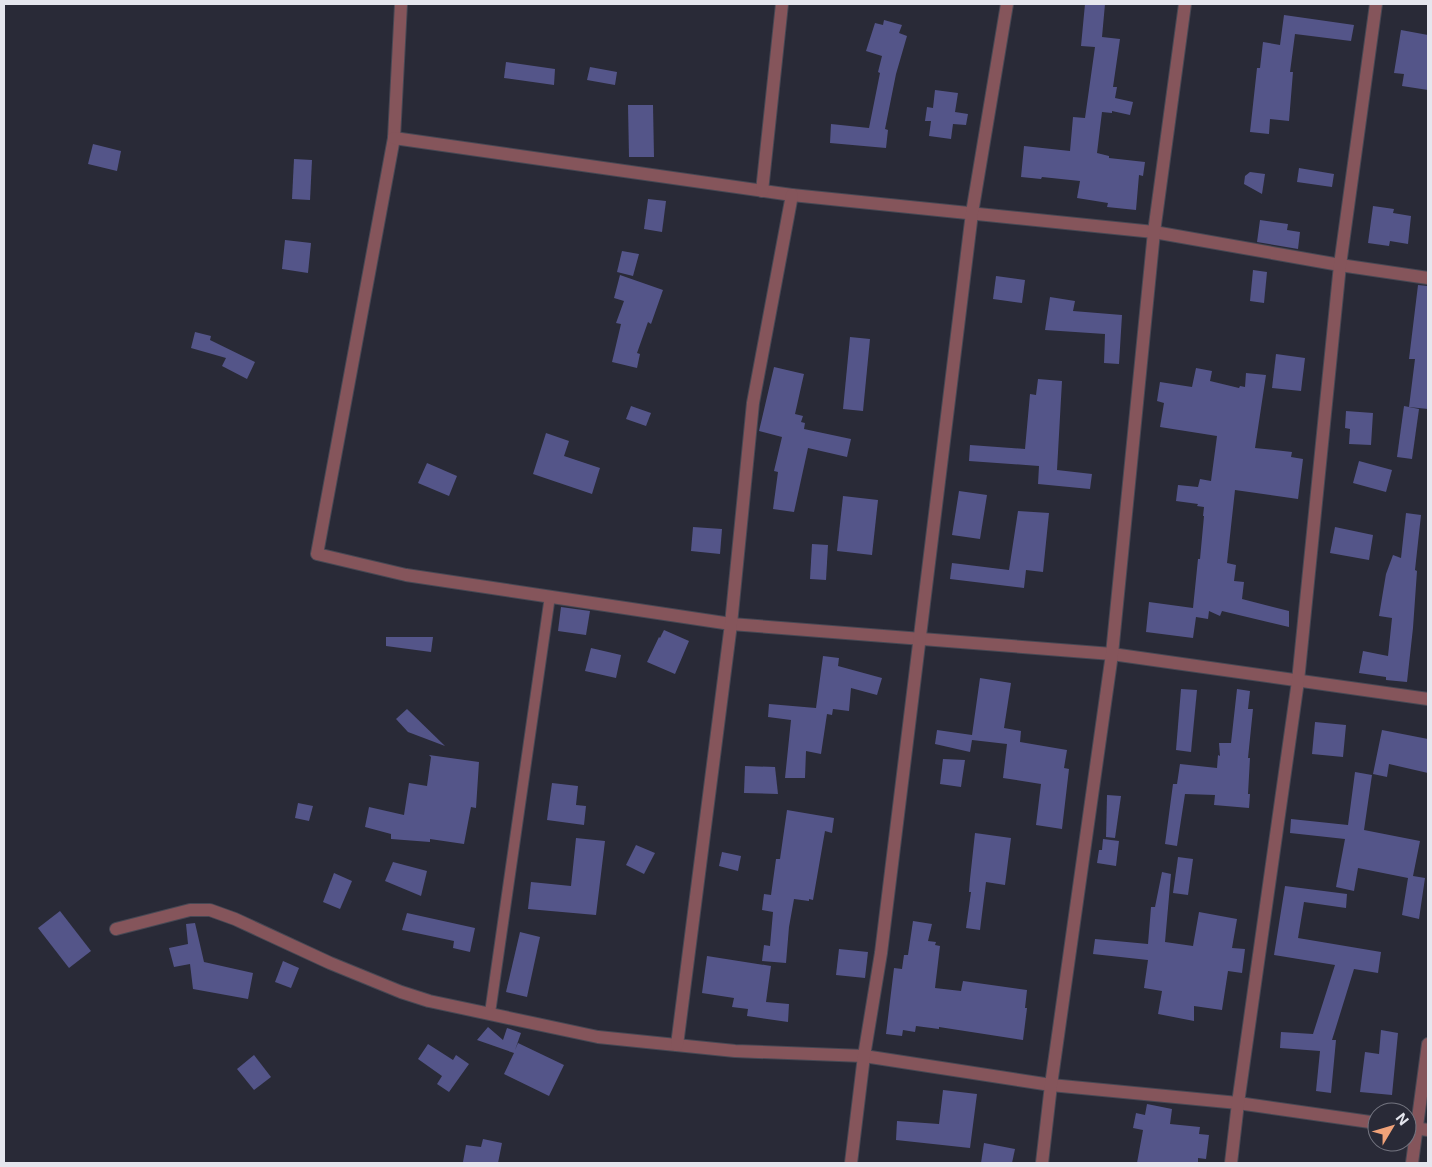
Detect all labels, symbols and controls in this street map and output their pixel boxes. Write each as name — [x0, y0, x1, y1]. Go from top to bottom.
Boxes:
north arrow — [1367, 1102, 1417, 1152]
text: N — [1393, 1109, 1413, 1128]

